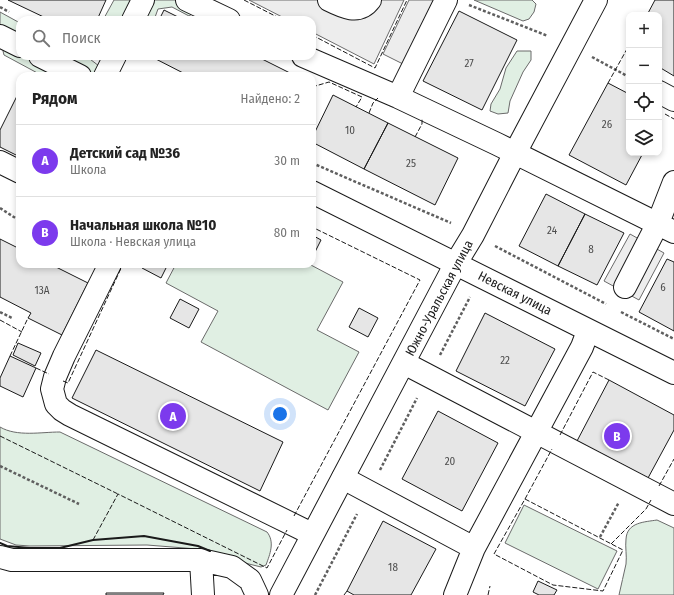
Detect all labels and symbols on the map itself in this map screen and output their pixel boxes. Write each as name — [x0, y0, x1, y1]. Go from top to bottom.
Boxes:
house number: 27 — [464, 57, 474, 70]
house number: 26 — [602, 118, 613, 131]
house number: 10 — [345, 124, 355, 137]
house number: 25 — [406, 157, 416, 170]
house number: 24 — [547, 224, 558, 237]
street label: Южно-Уральская улица — [402, 238, 476, 358]
house number: 8 — [588, 243, 594, 256]
street label: Невская улица — [476, 268, 554, 318]
house number: 6 — [660, 281, 666, 294]
house number: 13А — [34, 284, 50, 297]
house number: 22 — [500, 354, 510, 367]
pin: A — [160, 401, 186, 431]
your location — [270, 404, 290, 424]
pin: B — [604, 421, 630, 451]
house number: 20 — [445, 455, 456, 468]
house number: 18 — [388, 561, 398, 574]

